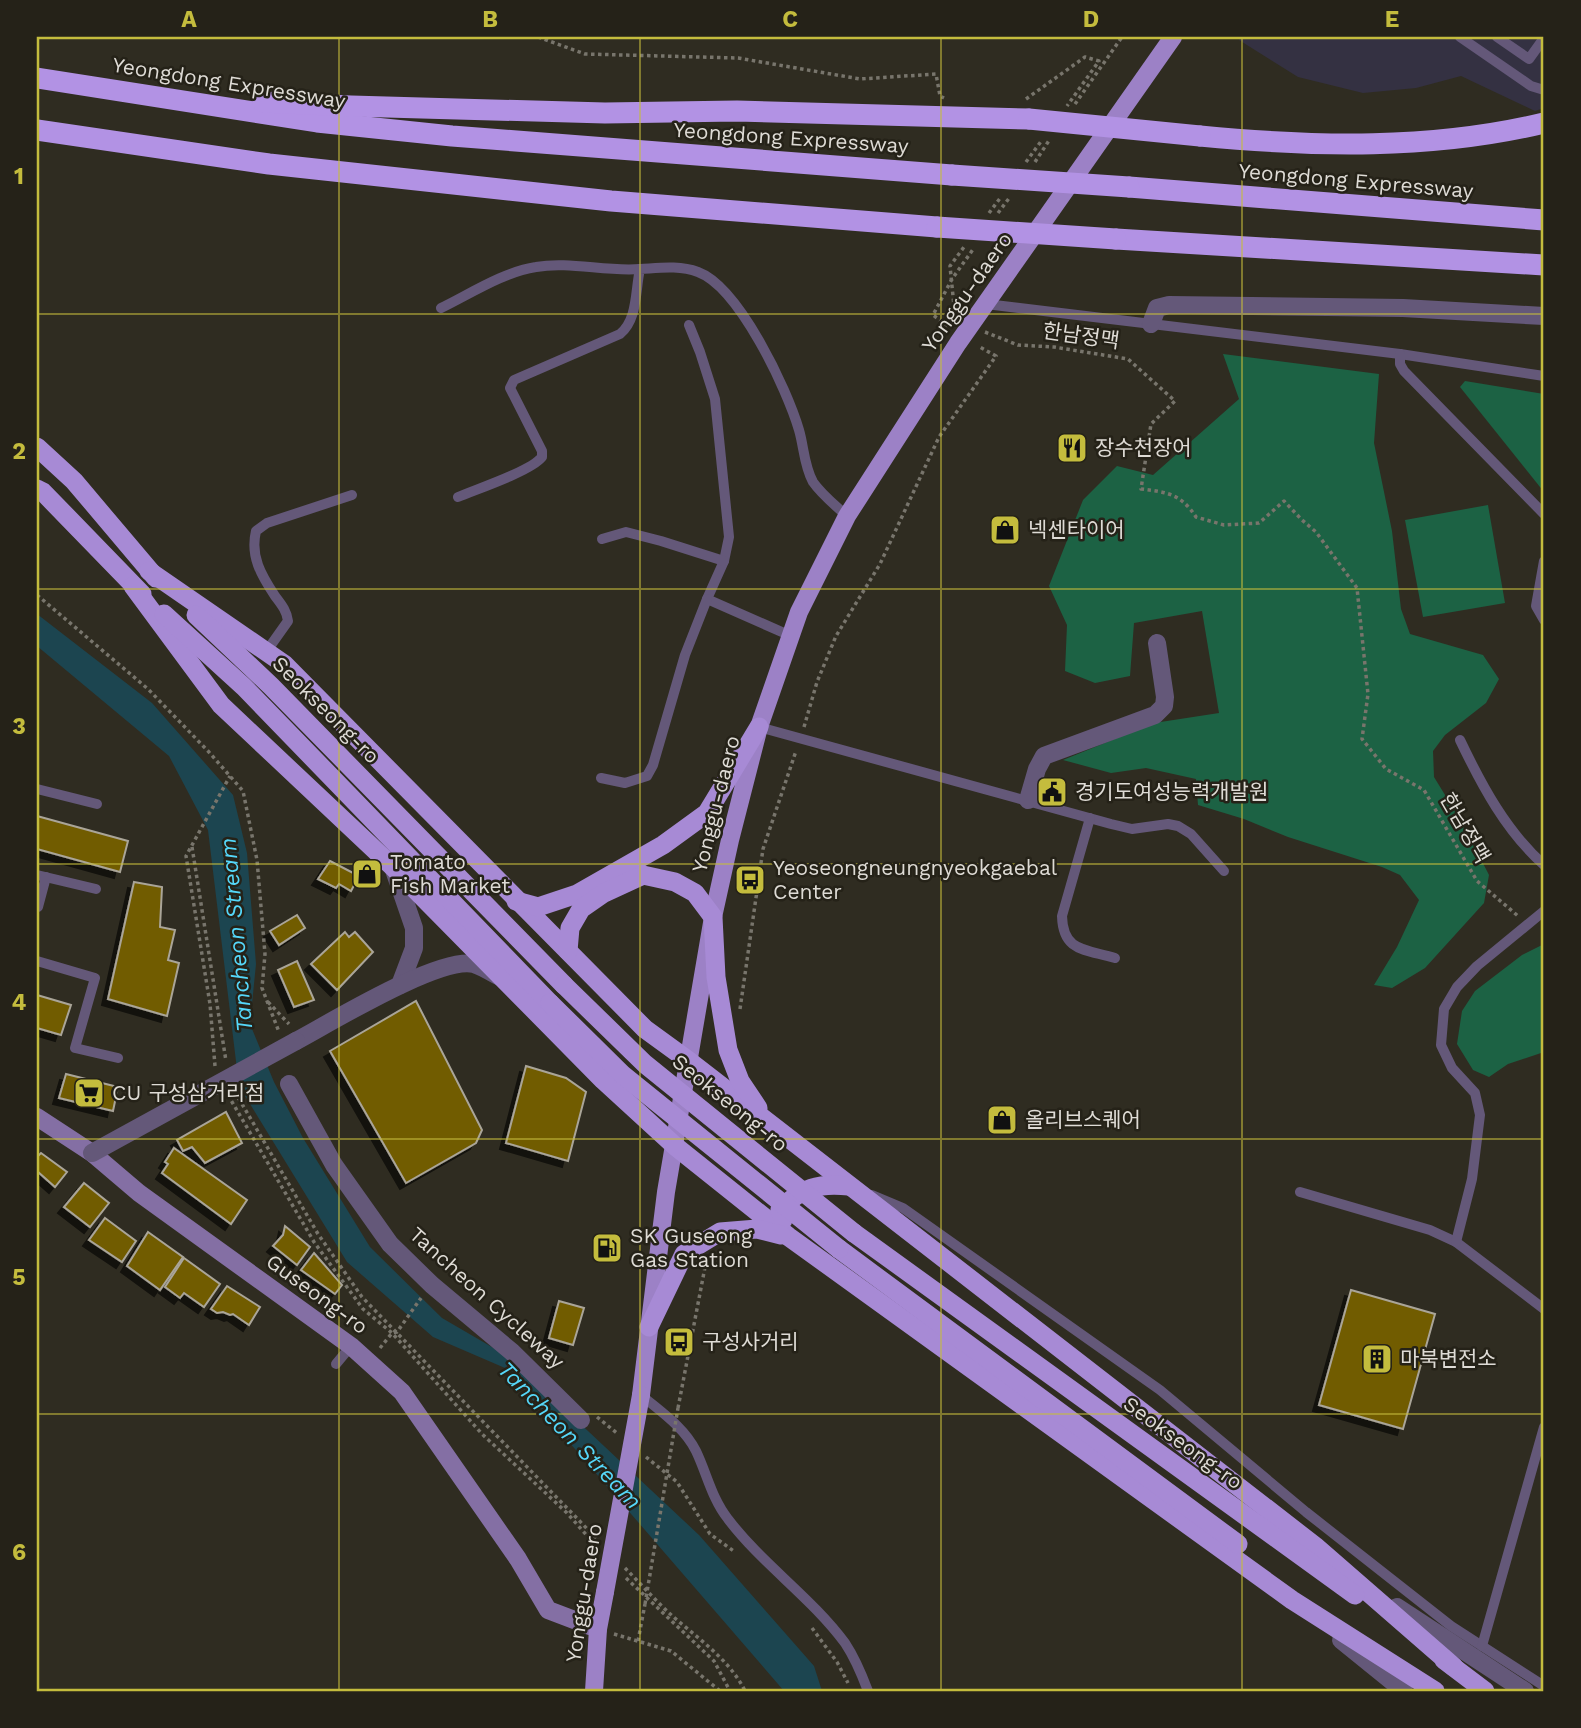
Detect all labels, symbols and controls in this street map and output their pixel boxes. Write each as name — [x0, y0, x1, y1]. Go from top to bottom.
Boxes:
text: A — [181, 6, 197, 33]
text: B — [482, 6, 498, 33]
text: C — [782, 6, 798, 33]
text: D — [1083, 6, 1099, 33]
text: E — [1385, 6, 1399, 33]
street label: Yeongdong Expressway — [111, 52, 348, 113]
street label: Yeongdong Expressway — [673, 117, 910, 158]
street label: Yeongdong Expressway — [1238, 158, 1475, 203]
text: 1 — [14, 163, 24, 190]
street label: Yonggu-daero — [916, 227, 1017, 356]
street label: 한남정맥 — [1041, 318, 1121, 353]
restaurant icon: 장수천장어 — [1055, 431, 1089, 465]
place label: 장수천장어 — [1095, 435, 1192, 460]
text: 2 — [12, 438, 26, 465]
shop icon: 넥센타이어 — [988, 513, 1022, 547]
place label: 넥센타이어 — [1028, 517, 1125, 542]
street label: Seokseong-ro — [268, 651, 385, 768]
text: 3 — [12, 713, 26, 740]
street label: Yonggu-daero — [686, 733, 745, 875]
public building icon: 경기도여성능력개발원 — [1035, 775, 1069, 809]
place label: 경기도여성능력개발원 — [1075, 779, 1268, 804]
street label: 한남정맥 — [1435, 788, 1496, 867]
water label: Tancheon Stream — [215, 837, 258, 1033]
place label: Tomato Fish Market — [390, 849, 510, 898]
place label: Yeoseongneungnyeokgaebal Center — [773, 855, 1058, 904]
shop icon: Tomato Fish Market — [350, 857, 384, 891]
bus stop icon: Yeoseongneungnyeokgaebal Center — [733, 863, 767, 897]
text: 4 — [12, 989, 27, 1016]
street label: Seokseong-ro — [668, 1048, 793, 1157]
supermarket icon: CU 구성삼거리점 — [72, 1076, 106, 1110]
place label: CU 구성삼거리점 — [112, 1080, 264, 1105]
shop icon: 올리브스퀘어 — [985, 1103, 1019, 1137]
place label: 올리브스퀘어 — [1025, 1107, 1141, 1132]
street label: Tancheon Cycleway — [405, 1221, 570, 1374]
place label: SK Guseong Gas Station — [630, 1223, 753, 1272]
fuel station icon: SK Guseong Gas Station — [590, 1231, 624, 1265]
street label: Guseong-ro — [262, 1248, 373, 1339]
text: 5 — [12, 1264, 26, 1291]
bus stop icon: 구성사거리 — [662, 1325, 696, 1359]
place label: 구성사거리 — [702, 1329, 799, 1354]
building icon: 마북변전소 — [1360, 1342, 1394, 1376]
place label: 마북변전소 — [1400, 1346, 1497, 1371]
water label: Tancheon Stream — [492, 1356, 647, 1515]
street label: Seokseong-ro — [1119, 1391, 1248, 1494]
street label: Yonggu-daero — [560, 1522, 607, 1664]
text: 6 — [12, 1539, 26, 1566]

